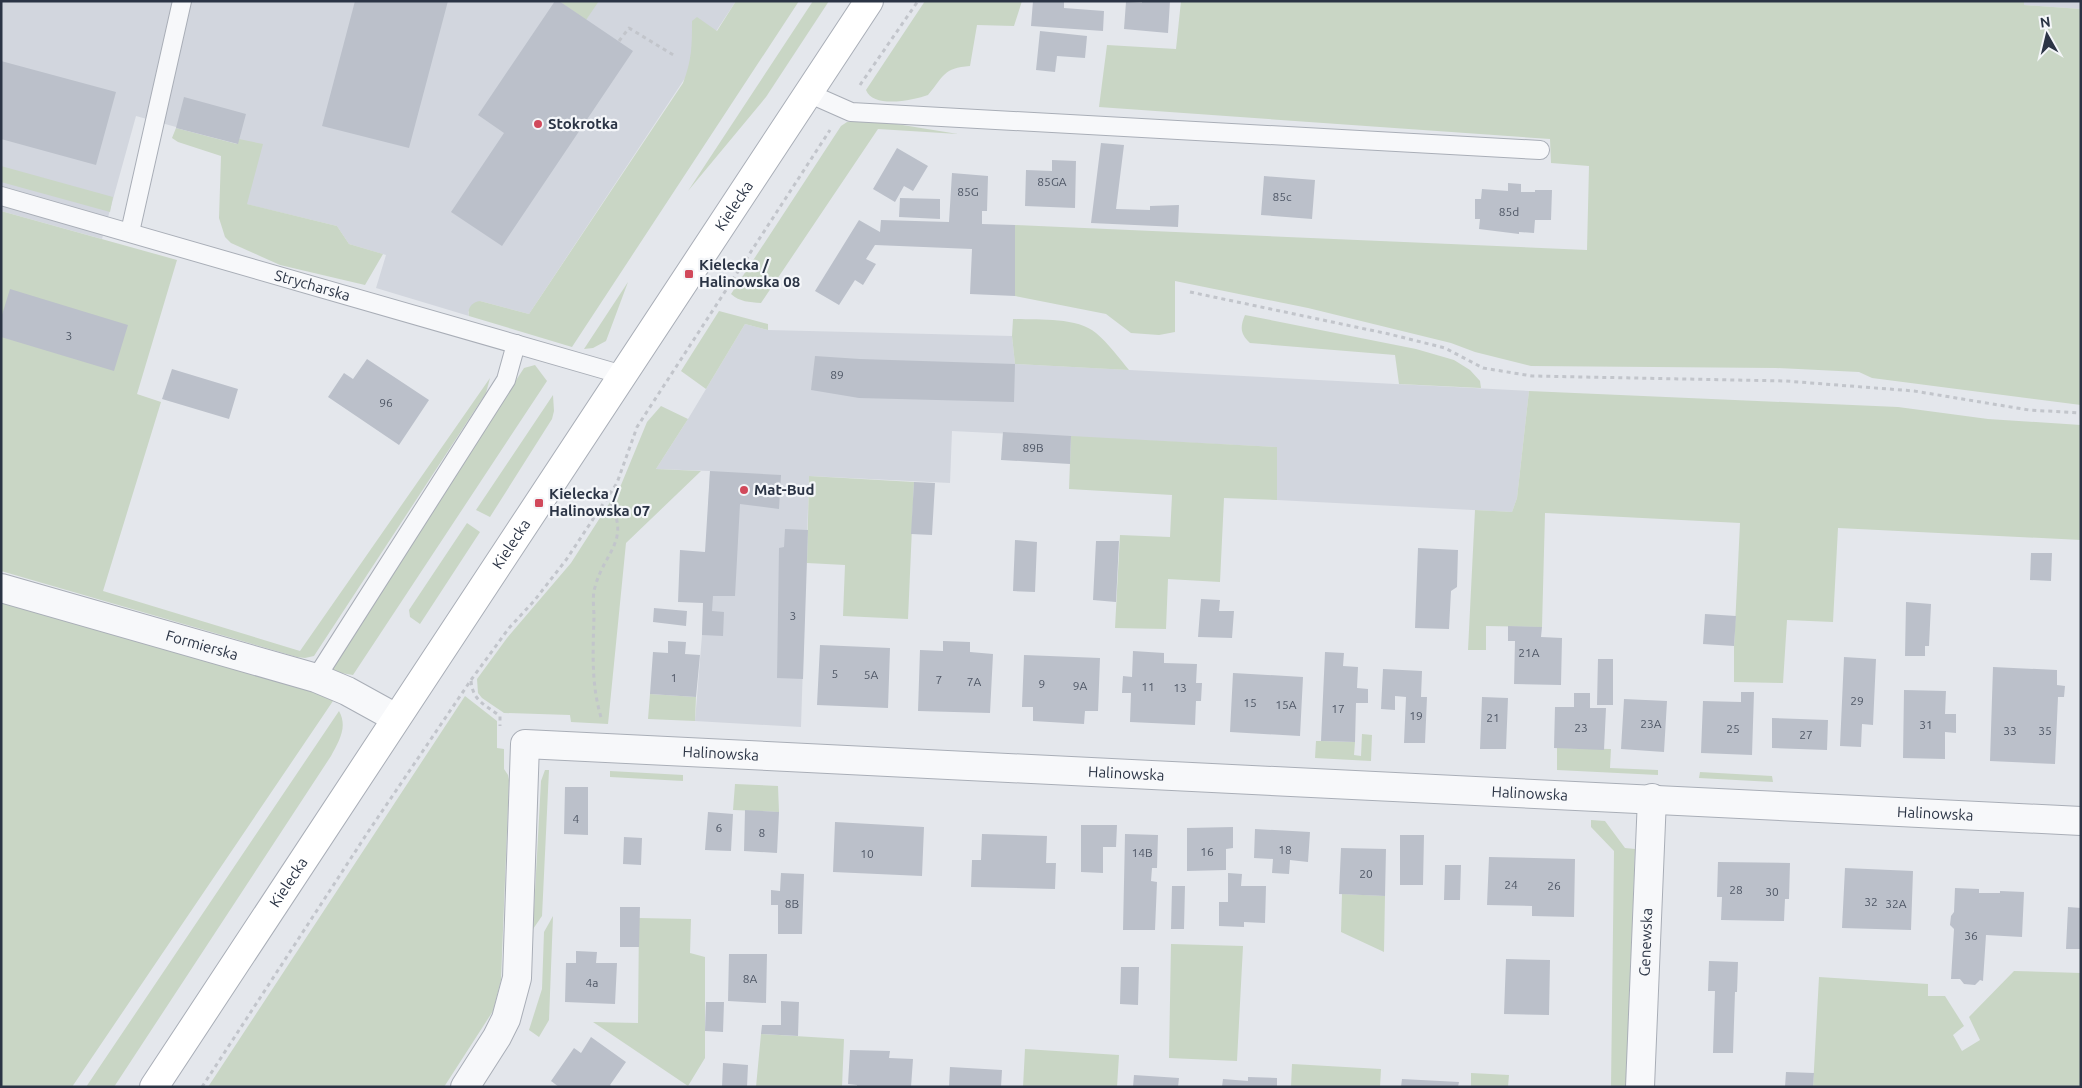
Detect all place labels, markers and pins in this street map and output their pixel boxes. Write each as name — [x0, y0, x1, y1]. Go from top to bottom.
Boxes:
place label: Stokrotka — [548, 115, 618, 132]
marker: Stokrotka — [532, 118, 544, 130]
place label: Kielecka / Halinowska 08 — [699, 256, 800, 290]
marker: Kielecka / Halinowska 08 — [683, 268, 695, 280]
place label: Mat-Bud — [754, 481, 814, 498]
marker: Mat-Bud — [738, 484, 750, 496]
place label: Kielecka / Halinowska 07 — [549, 485, 650, 519]
marker: Kielecka / Halinowska 07 — [533, 497, 545, 509]

